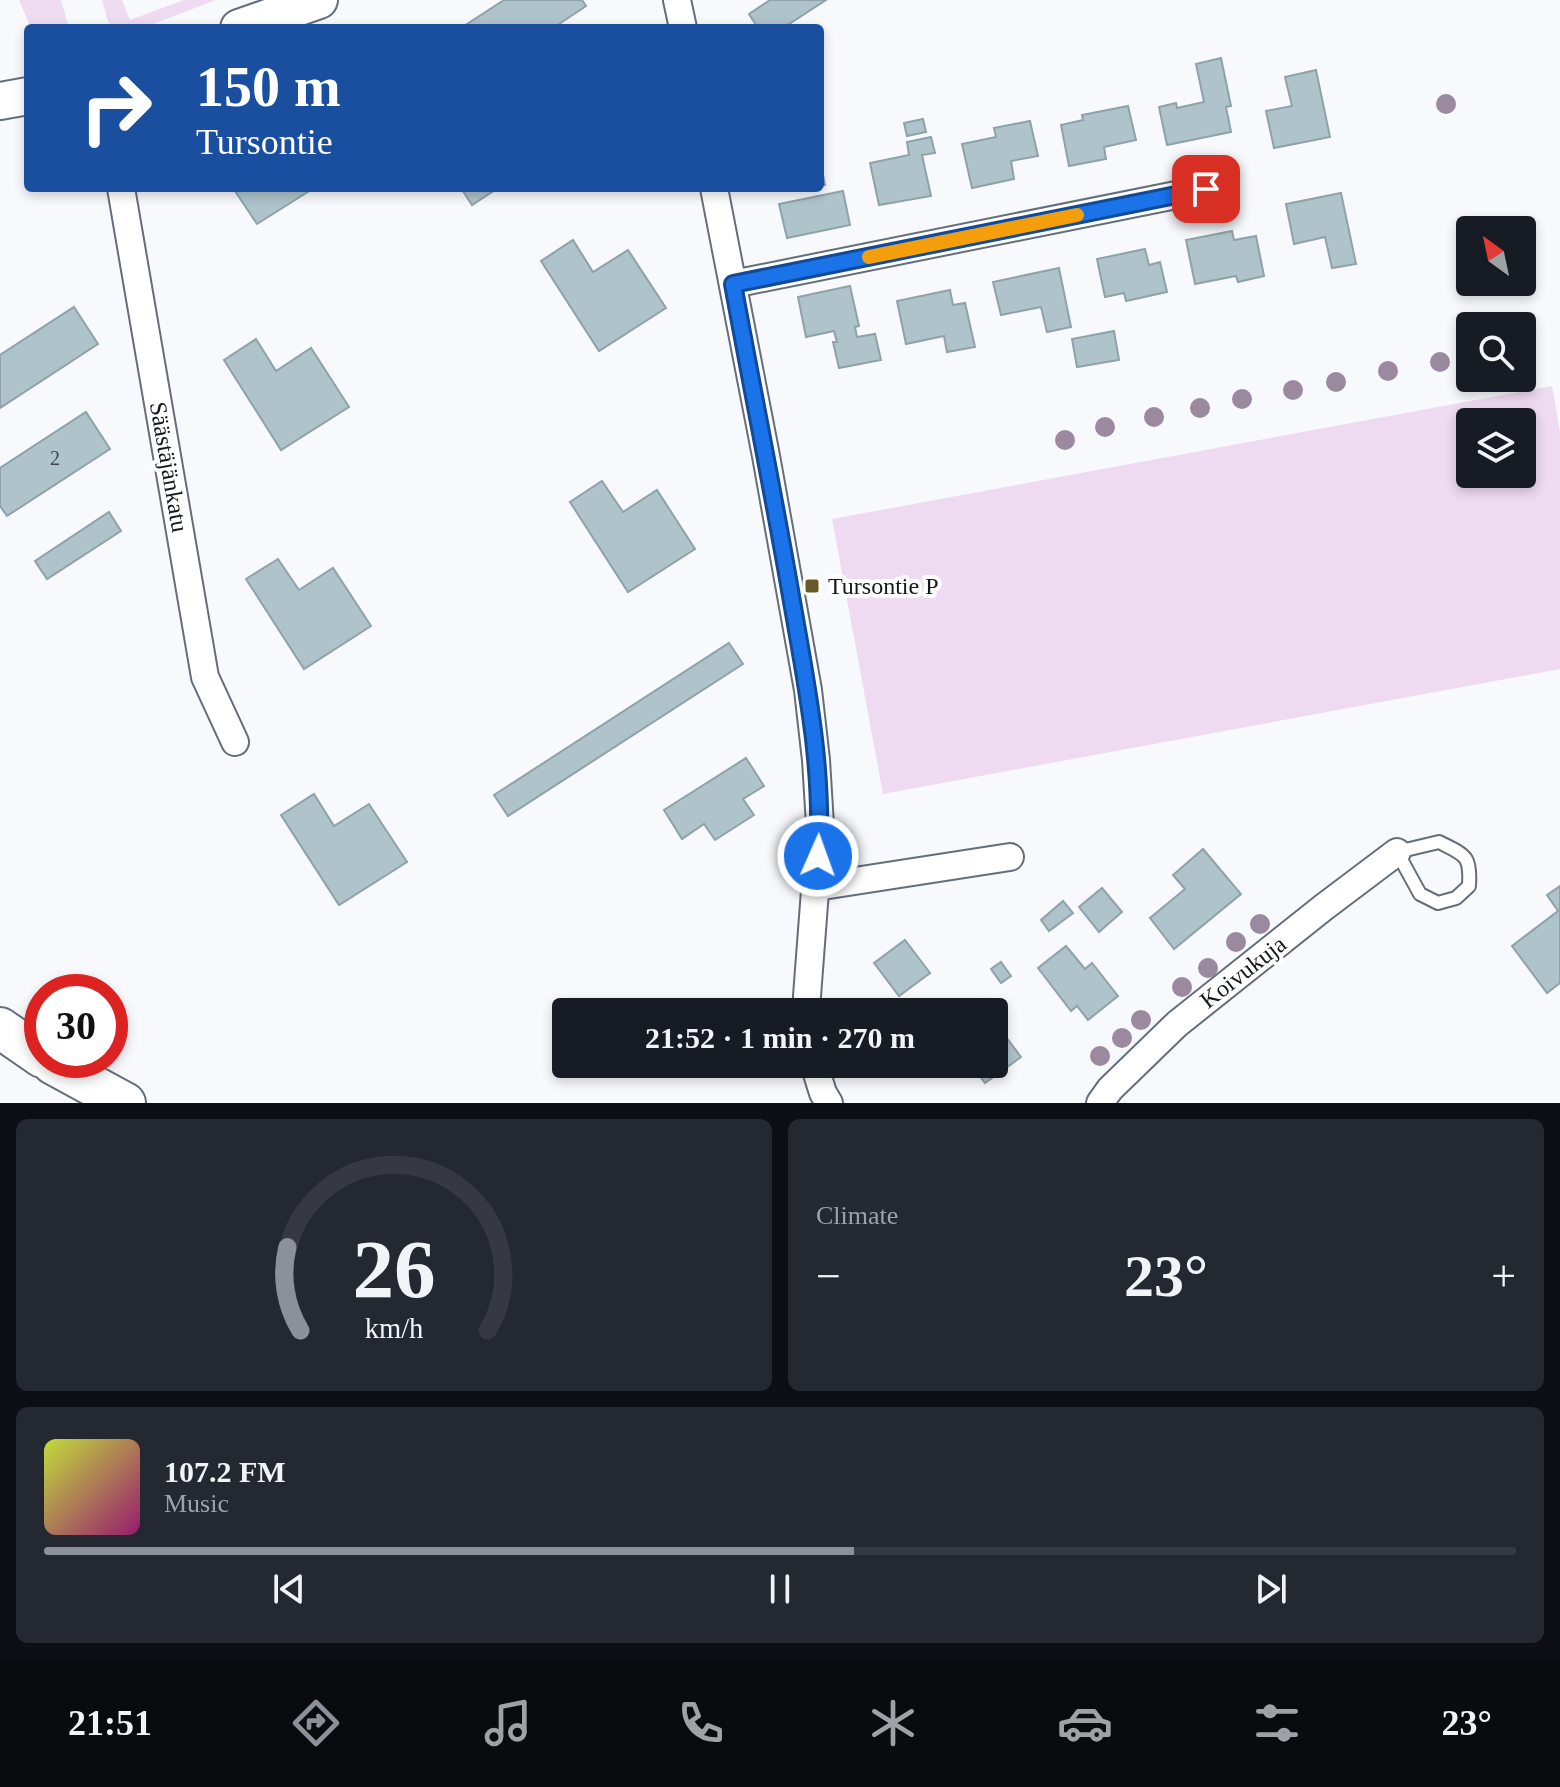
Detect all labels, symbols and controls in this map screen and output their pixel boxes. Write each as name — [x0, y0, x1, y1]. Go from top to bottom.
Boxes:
icon: right — [64, 56, 168, 160]
text: 150 m — [196, 56, 341, 118]
text: Tursontie — [196, 122, 333, 162]
pin — [1172, 155, 1240, 223]
icon: arrive — [1184, 167, 1228, 211]
north arrow — [1456, 216, 1536, 296]
map controls — [1456, 216, 1536, 488]
button: search — [1456, 312, 1536, 392]
street label: Säästäjänkatu — [145, 400, 193, 534]
button: layers — [1456, 408, 1536, 488]
house number: 2 — [50, 447, 60, 469]
place label: Tursontie P — [828, 573, 938, 599]
marker: Tursontie P — [803, 577, 821, 595]
position arrow — [776, 814, 860, 898]
street label: Koivukuja — [1195, 930, 1291, 1013]
speed limit sign: 30 — [24, 974, 128, 1078]
text: 21:52 · 1 min · 270 m — [645, 1021, 915, 1054]
text: Climate — [816, 1201, 898, 1230]
text: 26 — [352, 1223, 436, 1315]
text: 23° — [1124, 1243, 1208, 1309]
text: − — [816, 1252, 841, 1301]
text: + — [1491, 1252, 1516, 1301]
text: km/h — [365, 1313, 423, 1344]
text: 107.2 FM — [164, 1455, 286, 1488]
text: Music — [164, 1489, 229, 1518]
icon: previous — [267, 1567, 311, 1611]
icon: pause — [758, 1567, 802, 1611]
icon: next — [1249, 1567, 1293, 1611]
icon: directions — [288, 1695, 344, 1751]
icon: music — [480, 1695, 536, 1751]
icon: phone — [673, 1695, 729, 1751]
icon: climate — [865, 1695, 921, 1751]
icon: car — [1057, 1695, 1113, 1751]
icon: filters — [1249, 1695, 1305, 1751]
text: 21:51 — [68, 1703, 152, 1743]
text: 23° — [1441, 1703, 1492, 1743]

